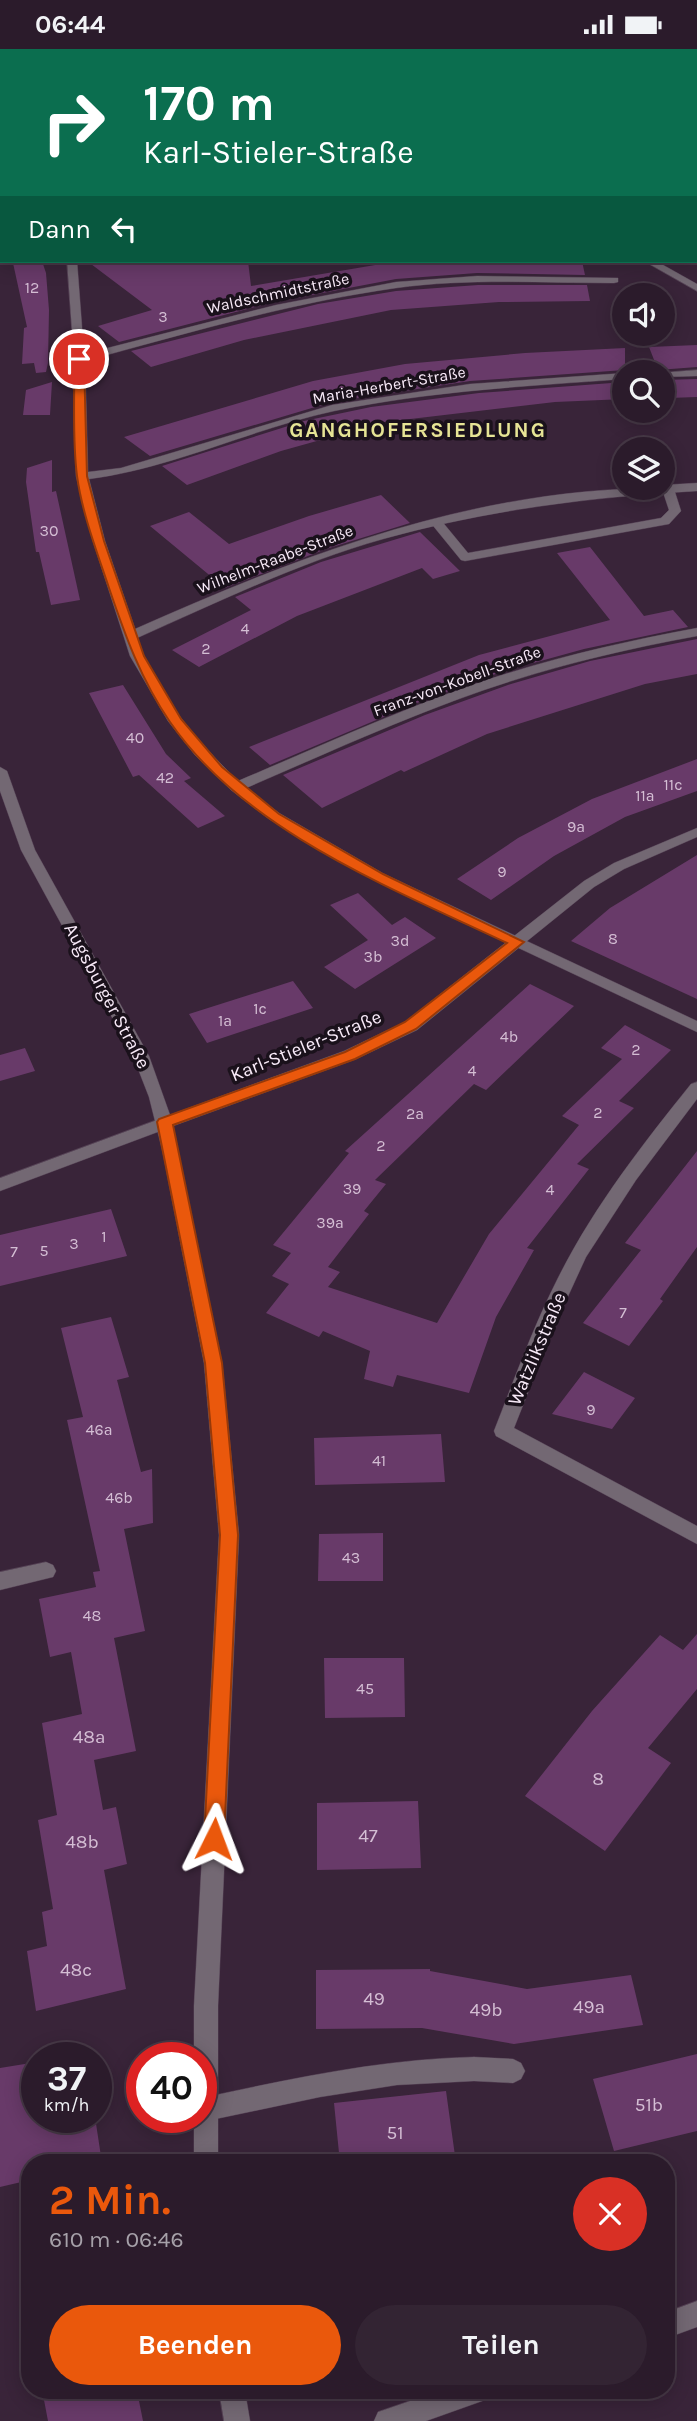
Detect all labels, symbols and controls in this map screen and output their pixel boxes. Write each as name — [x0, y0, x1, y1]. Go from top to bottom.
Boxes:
text: 06:44 — [35, 9, 105, 40]
text: 170 m — [143, 75, 275, 132]
icon: right — [28, 77, 119, 168]
text: Karl-Stieler-Straße — [143, 134, 414, 171]
icon: left — [105, 210, 143, 248]
text: Dann — [28, 214, 91, 245]
street label: Waldschmidtstraße — [205, 269, 351, 317]
house number: 12 — [25, 278, 39, 297]
map controls — [612, 283, 675, 500]
button: sound — [612, 283, 675, 346]
house number: 3 — [158, 307, 168, 326]
pin — [49, 329, 109, 389]
icon: arrive — [60, 340, 98, 378]
button: search — [612, 360, 675, 423]
street label: Maria-Herbert-Straße — [311, 362, 467, 408]
district label: GANGHOFERSIEDLUNG — [289, 418, 547, 442]
button: layers — [612, 437, 675, 500]
street label: Wilhelm-Raabe-Straße — [194, 520, 356, 598]
house number: 30 — [40, 521, 58, 540]
house number: 4 — [241, 619, 250, 638]
house number: 2 — [201, 639, 211, 658]
street label: Franz-von-Kobell-Straße — [371, 642, 543, 720]
house number: 40 — [126, 728, 144, 747]
house number: 42 — [156, 768, 174, 787]
house number: 11c — [664, 775, 682, 794]
house number: 11a — [635, 786, 655, 805]
house number: 9a — [567, 817, 585, 836]
house number: 9 — [497, 862, 507, 881]
street label: Augsburger Straße — [59, 919, 155, 1073]
house number: 8 — [608, 929, 618, 948]
house number: 3d — [391, 931, 409, 950]
house number: 3b — [364, 947, 382, 966]
house number: 1c — [253, 999, 267, 1018]
street label: Karl-Stieler-Straße — [227, 1006, 385, 1086]
house number: 1a — [218, 1011, 232, 1030]
house number: 4b — [500, 1027, 518, 1046]
house number: 2 — [631, 1040, 641, 1059]
house number: 4 — [468, 1061, 477, 1080]
house number: 2 — [593, 1103, 603, 1122]
house number: 2a — [406, 1104, 424, 1123]
house number: 2 — [376, 1136, 386, 1155]
house number: 39 — [343, 1179, 361, 1198]
house number: 4 — [546, 1180, 555, 1199]
house number: 39a — [316, 1213, 344, 1232]
house number: 1 — [101, 1227, 107, 1246]
house number: 3 — [69, 1234, 79, 1253]
house number: 5 — [39, 1241, 49, 1260]
house number: 7 — [10, 1242, 18, 1261]
street label: Watzlikstraße — [503, 1289, 571, 1409]
house number: 7 — [619, 1303, 627, 1322]
house number: 9 — [586, 1400, 596, 1419]
house number: 46a — [86, 1420, 112, 1439]
house number: 41 — [372, 1451, 386, 1470]
house number: 46b — [105, 1488, 133, 1507]
house number: 43 — [342, 1548, 360, 1567]
house number: 48 — [83, 1606, 101, 1625]
house number: 45 — [356, 1679, 374, 1698]
house number: 48a — [73, 1726, 105, 1748]
house number: 8 — [592, 1768, 604, 1790]
position arrow — [177, 1802, 251, 1876]
house number: 47 — [358, 1825, 378, 1847]
house number: 48b — [65, 1831, 99, 1853]
house number: 48c — [60, 1959, 92, 1981]
house number: 49 — [363, 1988, 385, 2010]
house number: 49a — [573, 1996, 605, 2018]
house number: 49b — [470, 1999, 502, 2021]
speed limit sign: 40 — [126, 2042, 217, 2133]
text: 37 — [47, 2058, 86, 2099]
text: km/h — [44, 2094, 89, 2116]
house number: 51b — [635, 2094, 663, 2116]
house number: 51 — [386, 2122, 404, 2144]
text: 2 Min. — [49, 2175, 171, 2225]
button: close — [573, 2177, 647, 2251]
text: 610 m · 06:46 — [49, 2226, 184, 2253]
button: Beenden — [49, 2305, 341, 2385]
button: Teilen — [355, 2305, 647, 2385]

